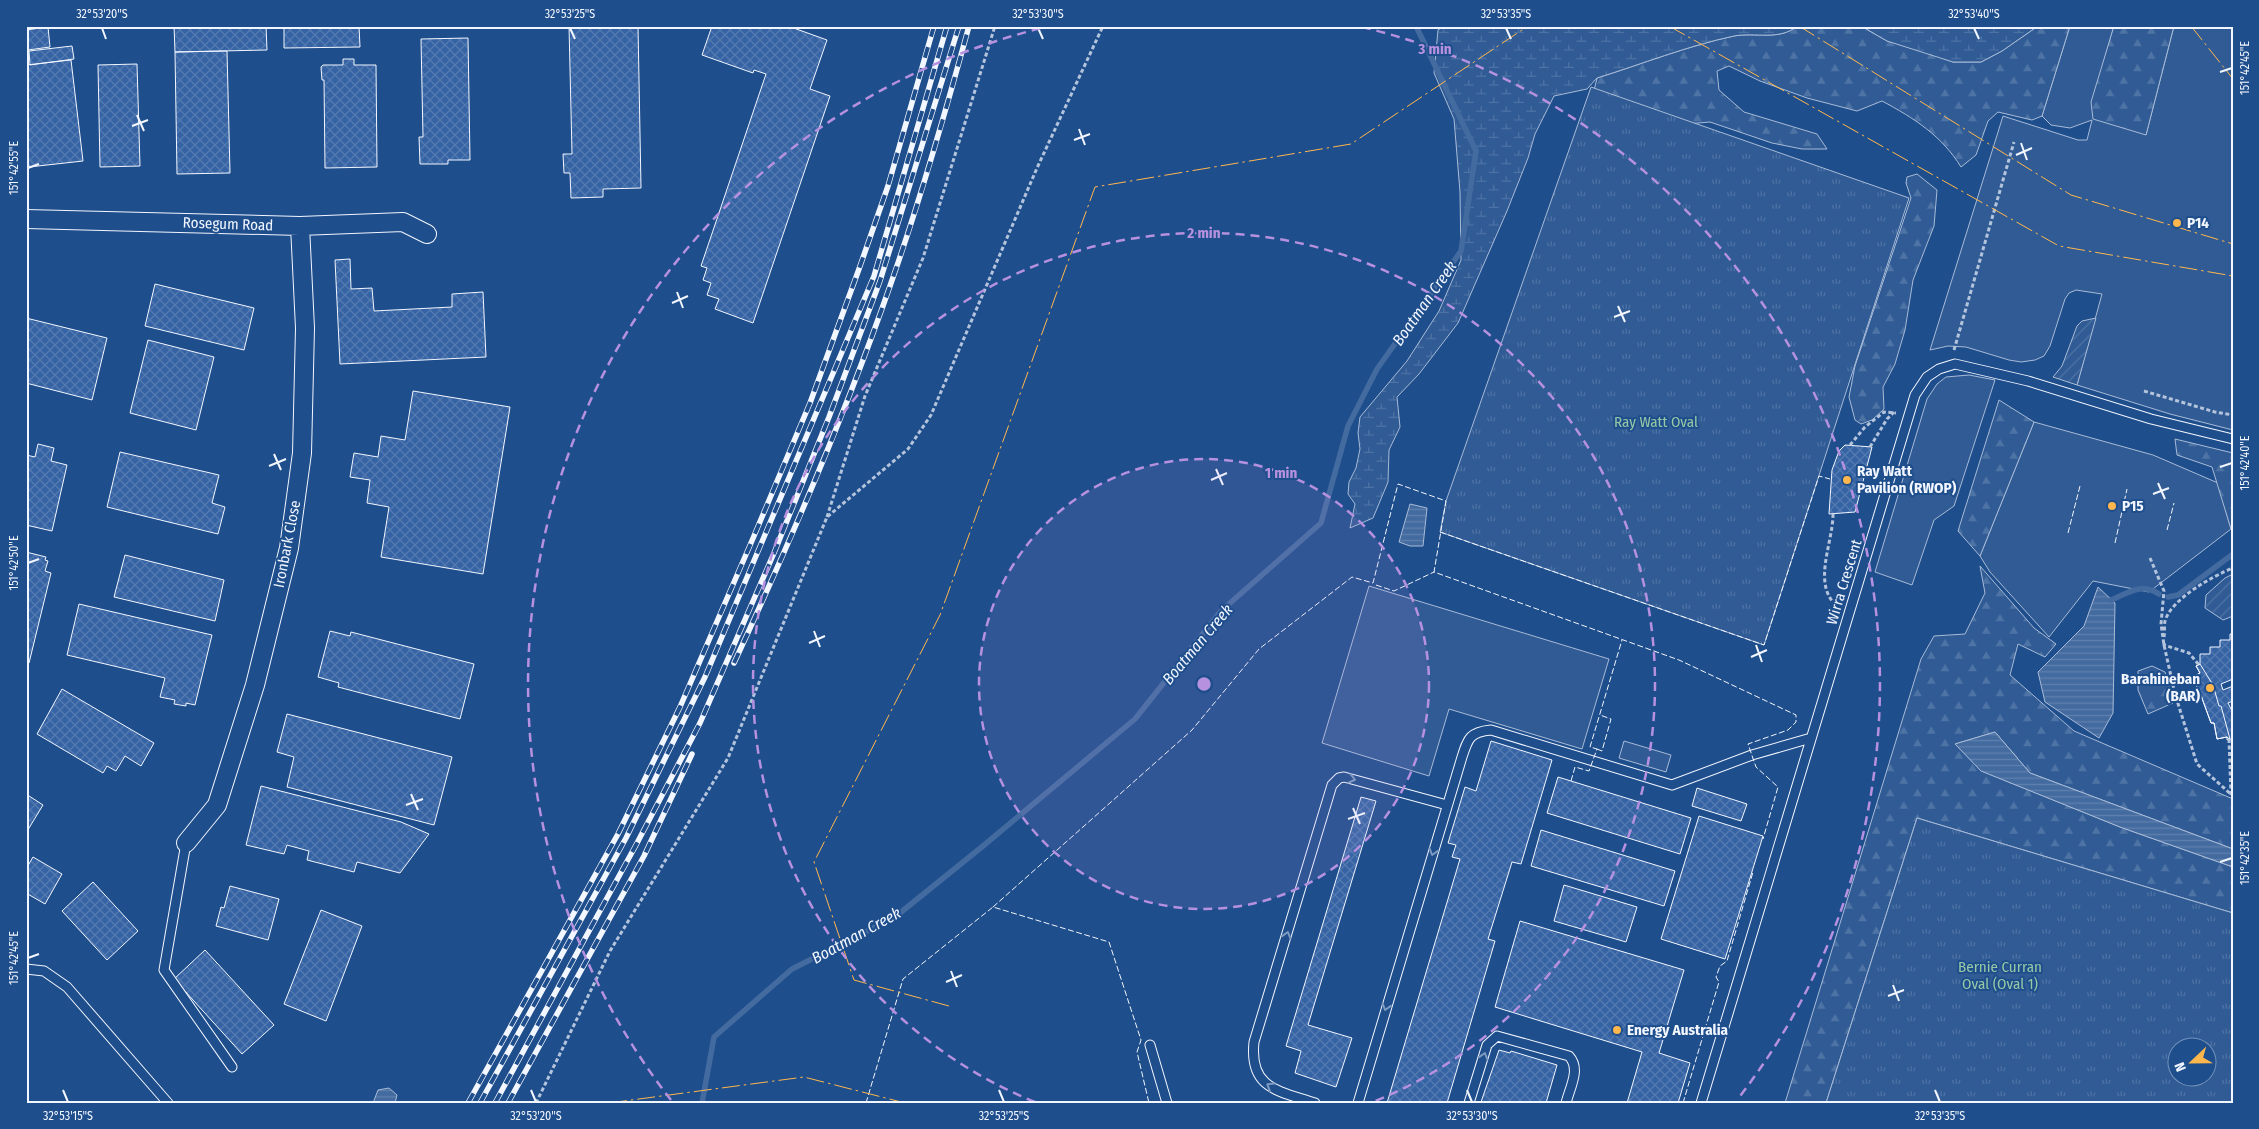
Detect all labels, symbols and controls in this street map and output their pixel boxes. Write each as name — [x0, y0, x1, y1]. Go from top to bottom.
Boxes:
text: 32°53'20"S — [76, 7, 128, 21]
text: 32°53'25"S — [545, 7, 595, 21]
text: 32°53'30"S — [1012, 7, 1064, 21]
text: 32°53'35"S — [1481, 7, 1531, 21]
text: 32°53'40"S — [1948, 7, 2000, 21]
text: 3 min — [1417, 40, 1452, 58]
text: 151°42'45"E — [2238, 41, 2252, 95]
text: 151°42'55"E — [7, 141, 21, 195]
street label: Rosegum Road — [182, 213, 274, 235]
place label: P14 — [2187, 214, 2209, 232]
marker: P14 — [2171, 217, 2183, 229]
text: 2 min — [1186, 224, 1221, 242]
water label: Boatman Creek — [1388, 257, 1461, 349]
park label: Ray Watt Oval — [1614, 413, 1698, 431]
text: 151°42'40"E — [2238, 435, 2252, 490]
place label: Ray Watt Pavilion (RWOP) — [1857, 462, 1957, 497]
text: 1 min — [1265, 464, 1297, 482]
marker: Ray Watt Pavilion (RWOP) — [1841, 474, 1853, 486]
place label: P15 — [2122, 497, 2144, 515]
street label: Ironbark Close — [270, 499, 304, 589]
marker: P15 — [2106, 500, 2118, 512]
text: 151°42'50"E — [7, 535, 21, 591]
street label: Wirra Crescent — [1822, 537, 1866, 627]
water label: Boatman Creek — [1158, 600, 1237, 688]
place label: Barahineban (BAR) — [2121, 670, 2200, 705]
centre of rings — [1195, 675, 1213, 693]
marker: Barahineban (BAR) — [2204, 682, 2216, 694]
one-way arrow — [1347, 773, 1356, 784]
text: 151°42'35"E — [2238, 831, 2252, 885]
one-way arrow — [1428, 847, 1438, 855]
water label: Boatman Creek — [808, 903, 904, 968]
text: 151°42'45"E — [7, 931, 21, 985]
one-way arrow — [1281, 932, 1291, 940]
park label: Bernie Curran Oval (Oval 1) — [1958, 958, 2042, 993]
one-way arrow — [1382, 1003, 1392, 1011]
place label: Energy Australia — [1627, 1021, 1729, 1039]
marker: Energy Australia — [1611, 1024, 1623, 1036]
north arrow — [2166, 1036, 2216, 1086]
one-way arrow — [1478, 1053, 1488, 1061]
text: N — [2171, 1060, 2190, 1074]
one-way arrow — [1266, 1082, 1275, 1092]
text: 32°53'15"S — [43, 1109, 93, 1123]
text: 32°53'20"S — [510, 1109, 562, 1123]
text: 32°53'25"S — [979, 1109, 1029, 1123]
text: 32°53'30"S — [1446, 1109, 1498, 1123]
text: 32°53'35"S — [1915, 1109, 1965, 1123]

